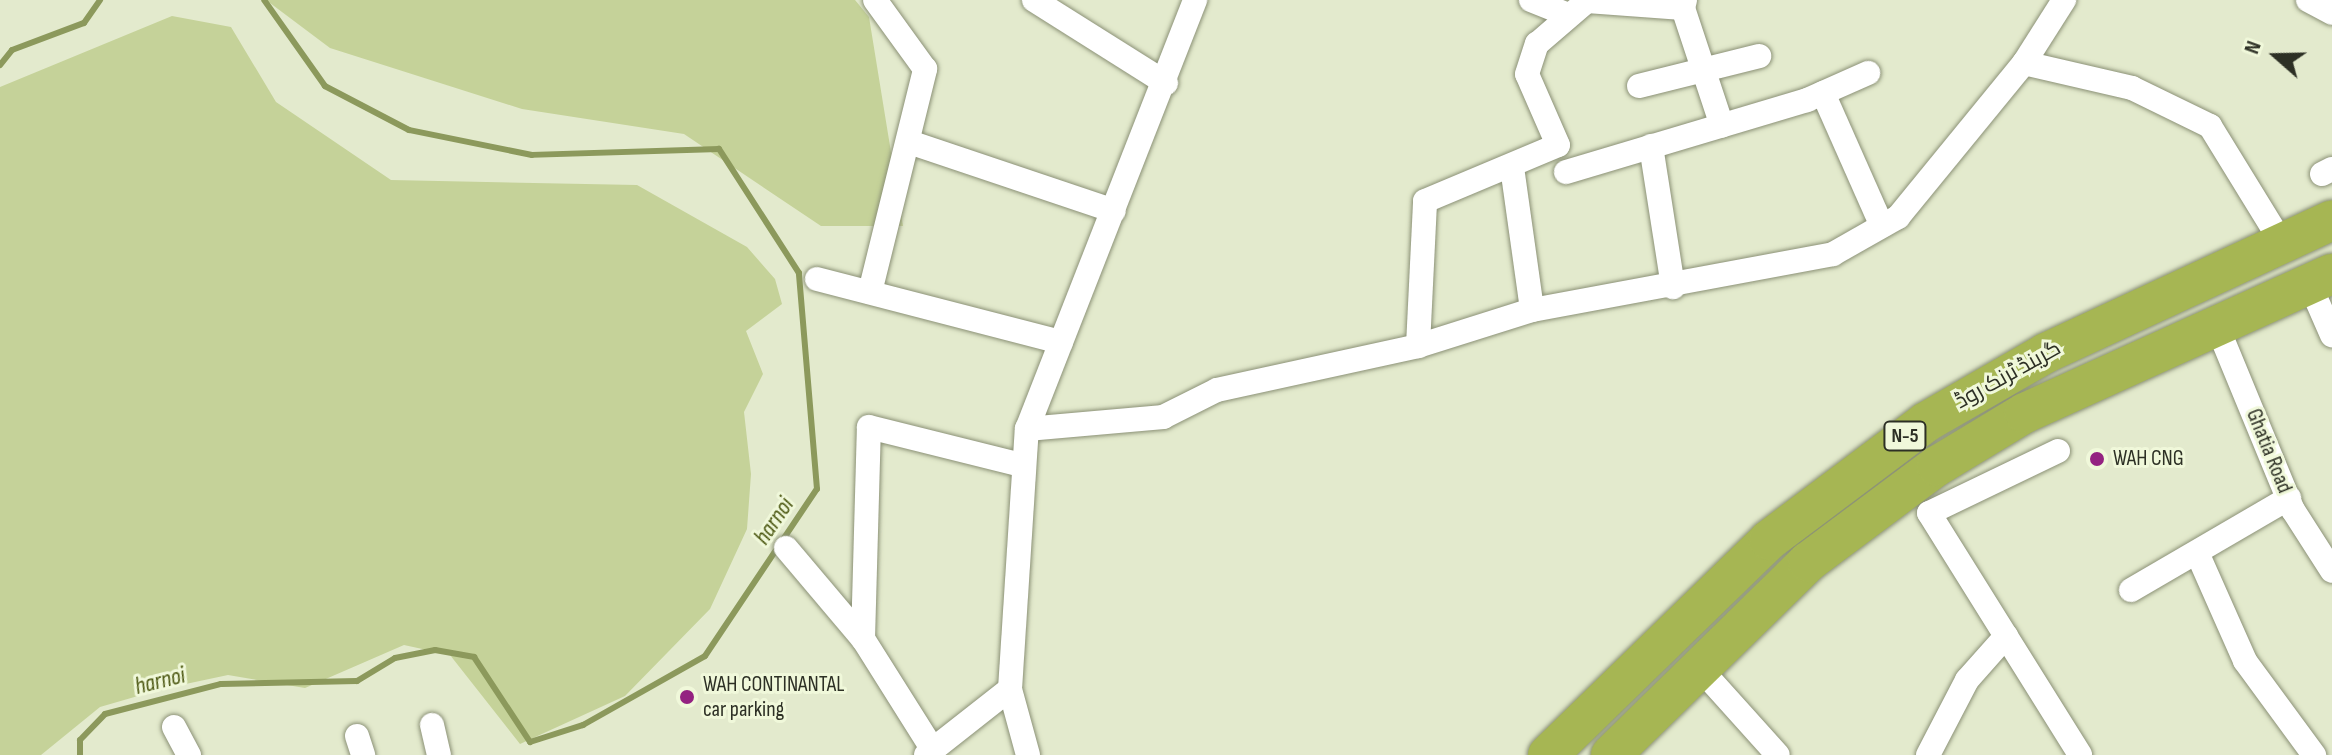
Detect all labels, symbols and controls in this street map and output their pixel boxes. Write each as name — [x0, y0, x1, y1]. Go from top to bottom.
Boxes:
north arrow — [2236, 16, 2316, 96]
text: N — [2238, 37, 2268, 58]
street label: گرینڈ ٹرنک روڈ — [1950, 335, 2066, 415]
street label: Ghatia Road — [2240, 405, 2298, 497]
road number: N-5 — [1883, 420, 1927, 452]
place label: WAH CNG — [2113, 446, 2184, 472]
marker: WAH CNG — [2088, 450, 2106, 468]
water label: harnoi — [748, 492, 800, 550]
water label: harnoi — [132, 661, 188, 701]
place label: WAH CONTINANTAL car parking — [703, 671, 844, 722]
marker: WAH CONTINANTAL car parking — [678, 688, 696, 706]

